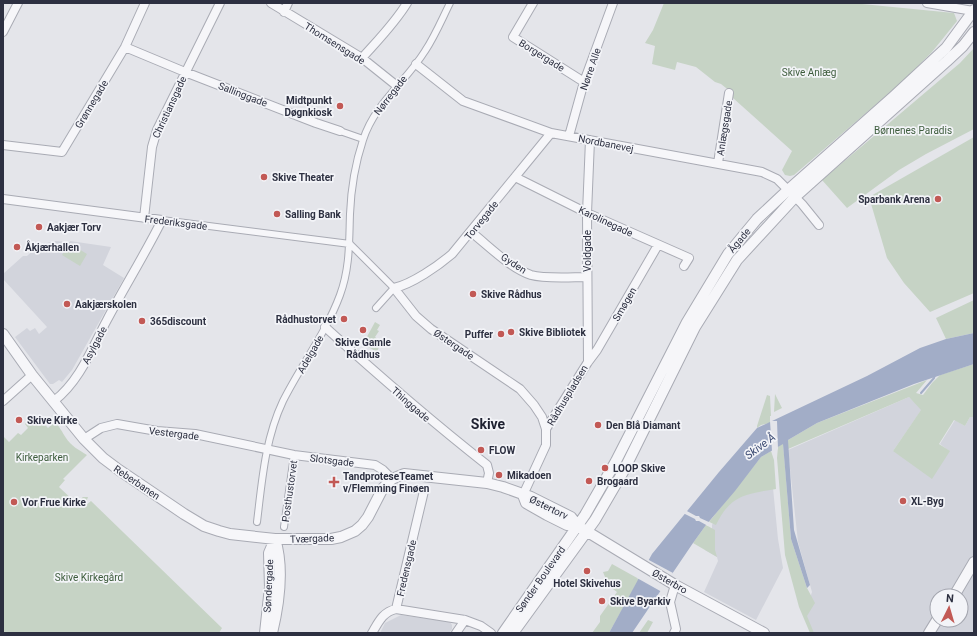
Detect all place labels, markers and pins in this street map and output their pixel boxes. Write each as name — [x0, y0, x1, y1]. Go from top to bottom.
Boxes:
place label: Midtpunkt Døgnkiosk — [284, 95, 333, 118]
marker: Midtpunkt Døgnkiosk — [335, 101, 345, 111]
marker: Skive Theater — [259, 172, 269, 182]
place label: Skive Theater — [272, 172, 334, 183]
place label: Sparbank Arena — [858, 194, 931, 205]
marker: Sparbank Arena — [933, 194, 943, 204]
marker: Salling Bank — [272, 209, 282, 219]
place label: Salling Bank — [285, 209, 342, 220]
marker: Aakjær Torv — [34, 222, 44, 232]
place label: Aakjær Torv — [47, 222, 101, 233]
place label: Åkjærhallen — [25, 240, 79, 253]
marker: Åkjærhallen — [12, 242, 22, 252]
marker: Skive Rådhus — [468, 289, 478, 299]
place label: Skive Rådhus — [481, 289, 542, 300]
marker: Aakjærskolen — [62, 299, 72, 309]
place label: Aakjærskolen — [75, 299, 137, 310]
place label: Rådhustorvet — [276, 314, 337, 325]
marker: Rådhustorvet — [339, 314, 349, 324]
marker: 365discount — [137, 316, 147, 326]
place label: 365discount — [150, 316, 207, 327]
marker: Skive Gamle Rådhus — [358, 325, 368, 335]
marker: Skive Bibliotek — [506, 327, 516, 337]
place label: Skive Bibliotek — [519, 327, 586, 338]
place label: Puffer — [465, 329, 493, 340]
marker: Puffer — [496, 329, 506, 339]
place label: Skive Gamle Rådhus — [335, 337, 392, 360]
marker: Skive Kirke — [14, 415, 24, 425]
place label: Skive Kirke — [27, 415, 78, 426]
marker: Den Blå Diamant — [593, 420, 603, 430]
place label: Den Blå Diamant — [606, 420, 681, 431]
marker: FLOW — [476, 445, 486, 455]
place label: FLOW — [489, 445, 515, 456]
marker: LOOP Skive — [600, 463, 610, 473]
place label: LOOP Skive — [613, 463, 666, 474]
marker: Mikadoen — [494, 470, 504, 480]
place label: Mikadoen — [507, 470, 552, 481]
place label: TandproteseTeamet v/Flemming Finøen — [343, 471, 434, 494]
marker: TandproteseTeamet v/Flemming Finøen — [328, 476, 340, 488]
marker: Brogaard — [584, 476, 594, 486]
place label: Brogaard — [597, 476, 639, 487]
marker: XL-Byg — [898, 496, 908, 506]
place label: XL-Byg — [911, 496, 944, 507]
marker: Vor Frue Kirke — [9, 497, 19, 507]
place label: Vor Frue Kirke — [22, 497, 87, 508]
marker: Hotel Skivehus — [582, 566, 592, 576]
place label: Hotel Skivehus — [553, 578, 621, 589]
marker: Skive Byarkiv — [597, 596, 607, 606]
place label: Skive Byarkiv — [610, 596, 670, 607]

